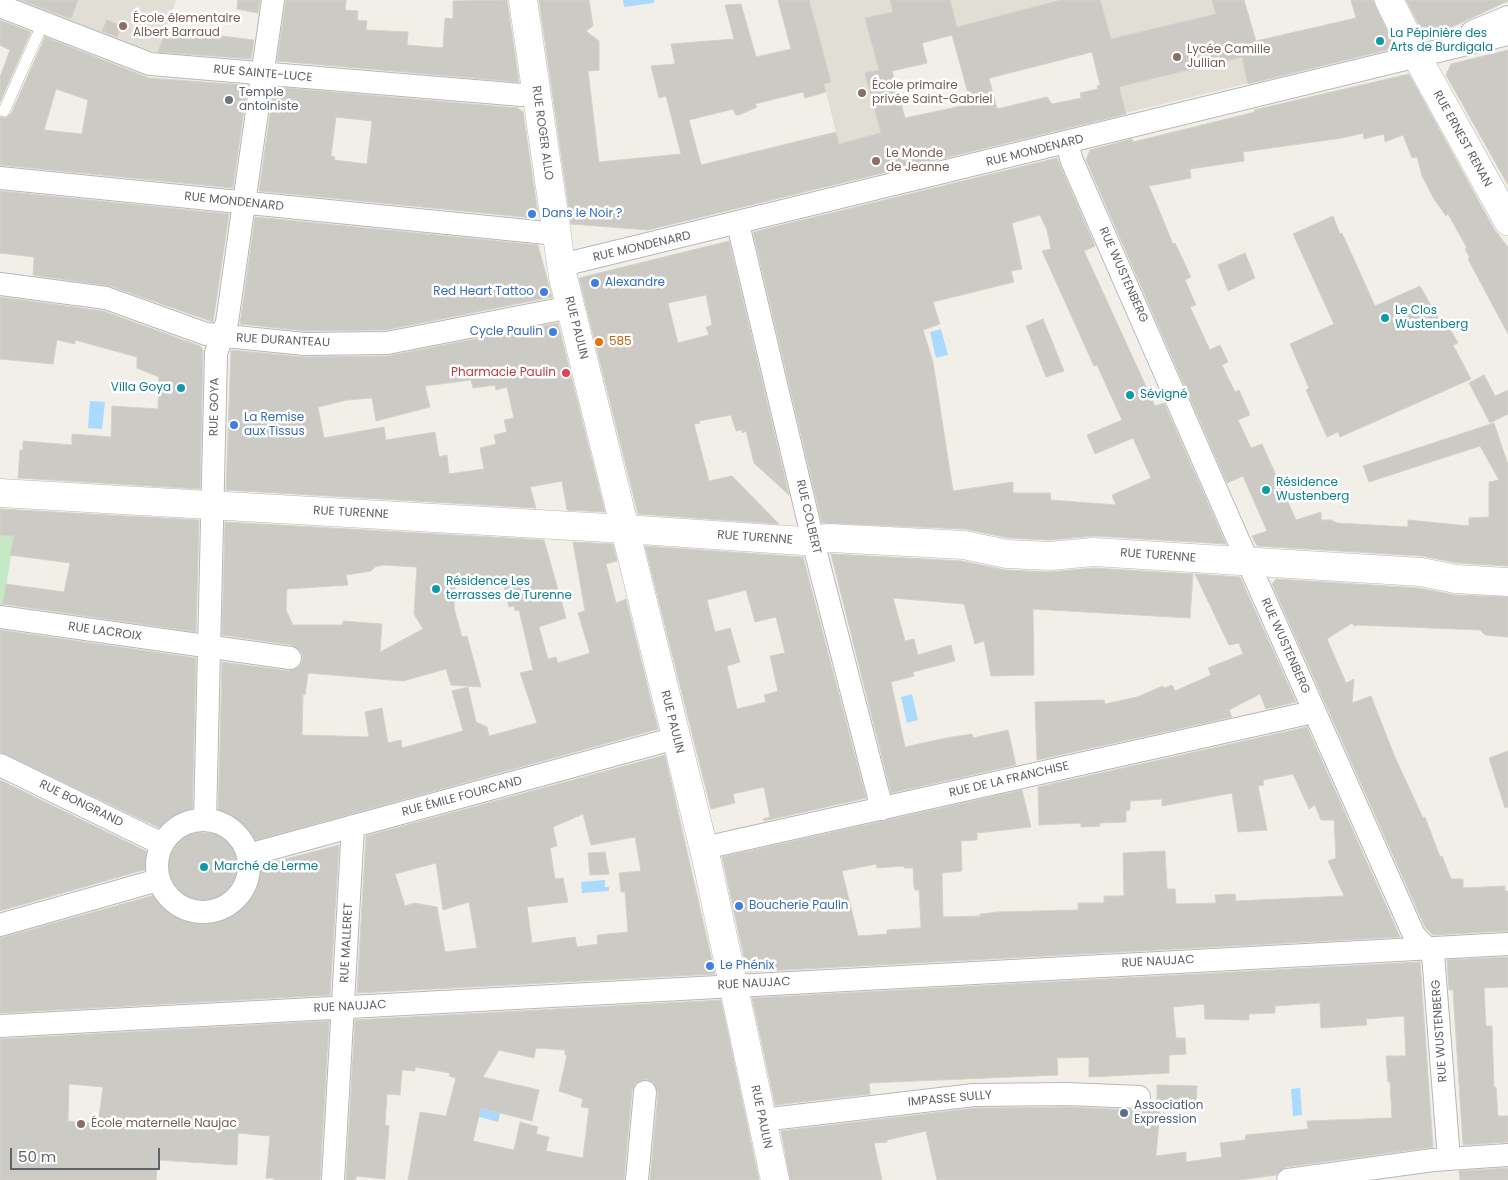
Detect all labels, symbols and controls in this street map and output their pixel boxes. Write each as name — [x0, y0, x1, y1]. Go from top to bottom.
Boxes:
place label: École élementaire Albert Barraud — [133, 12, 240, 40]
marker: École élementaire Albert Barraud — [117, 20, 129, 32]
place label: La Pépinière des Arts de Burdigala — [1390, 27, 1493, 55]
marker: La Pépinière des Arts de Burdigala — [1374, 35, 1386, 47]
place label: Lycée Camille Jullian — [1187, 43, 1270, 71]
marker: Lycée Camille Jullian — [1171, 51, 1183, 63]
street label: RUE SAINTE-LUCE — [213, 63, 313, 85]
place label: École primaire privée Saint-Gabriel — [872, 79, 993, 107]
street label: RUE ROGER ALLO — [528, 85, 556, 181]
place label: Temple antoiniste — [239, 86, 298, 114]
marker: École primaire privée Saint-Gabriel — [856, 87, 868, 99]
street label: RUE ERNEST RENAN — [1430, 88, 1494, 190]
marker: Temple antoiniste — [223, 94, 235, 106]
street label: RUE MONDENARD — [985, 132, 1085, 170]
place label: Le Monde de Jeanne — [886, 147, 949, 175]
marker: Le Monde de Jeanne — [870, 155, 882, 167]
street label: RUE MONDENARD — [184, 190, 284, 214]
place label: Dans le Noir ? — [542, 207, 622, 221]
marker: Dans le Noir ? — [526, 208, 538, 220]
street label: RUE WUSTENBERG — [1096, 225, 1150, 325]
street label: RUE MONDENARD — [592, 229, 692, 265]
place label: Alexandre — [605, 276, 665, 290]
marker: Alexandre — [589, 277, 601, 289]
place label: Red Heart Tattoo — [433, 285, 534, 299]
marker: Red Heart Tattoo — [538, 286, 550, 298]
street label: RUE PAULIN — [561, 295, 591, 361]
place label: Le Clos Wustenberg — [1395, 304, 1468, 332]
marker: Le Clos Wustenberg — [1379, 312, 1391, 324]
place label: Cycle Paulin — [470, 325, 543, 339]
marker: Cycle Paulin — [547, 326, 559, 338]
street label: RUE DURANTEAU — [236, 331, 330, 351]
place label: 585 — [609, 335, 632, 349]
marker: 585 — [593, 336, 605, 348]
place label: Pharmacie Paulin — [451, 366, 556, 380]
marker: Pharmacie Paulin — [560, 367, 572, 379]
street label: RUE GOYA — [207, 378, 223, 436]
place label: Villa Goya — [111, 381, 171, 395]
marker: Villa Goya — [175, 382, 187, 394]
place label: Sévigné — [1140, 388, 1187, 402]
marker: Sévigné — [1124, 389, 1136, 401]
place label: La Remise aux Tissus — [244, 411, 305, 439]
marker: La Remise aux Tissus — [228, 419, 240, 431]
place label: Résidence Wustenberg — [1276, 476, 1349, 504]
street label: RUE COLBERT — [792, 478, 824, 556]
marker: Résidence Wustenberg — [1260, 484, 1272, 496]
street label: RUE TURENNE — [313, 504, 389, 522]
street label: RUE TURENNE — [717, 528, 793, 548]
street label: RUE TURENNE — [1120, 546, 1196, 566]
place label: Résidence Les terrasses de Turenne — [446, 575, 572, 603]
marker: Résidence Les terrasses de Turenne — [430, 583, 442, 595]
street label: RUE WUSTENBERG — [1258, 596, 1312, 696]
street label: RUE LACROIX — [67, 620, 143, 644]
street label: RUE PAULIN — [657, 689, 687, 755]
street label: RUE DE LA FRANCHISE — [948, 759, 1070, 801]
street label: RUE ÉMILE FOURCAND — [400, 774, 524, 820]
street label: RUE BONGRAND — [37, 777, 125, 831]
place label: Marché de Lerme — [214, 860, 318, 874]
marker: Marché de Lerme — [198, 861, 210, 873]
place label: Boucherie Paulin — [749, 899, 849, 913]
marker: Boucherie Paulin — [733, 900, 745, 912]
street label: RUE MALLERET — [338, 903, 356, 983]
street label: RUE NAUJAC — [1121, 953, 1195, 971]
place label: Le Phénix — [720, 959, 774, 973]
marker: Le Phénix — [704, 960, 716, 972]
street label: RUE NAUJAC — [717, 975, 791, 993]
street label: RUE WUSTENBERG — [1429, 979, 1451, 1083]
street label: RUE NAUJAC — [313, 998, 387, 1016]
street label: RUE PAULIN — [747, 1084, 775, 1150]
street label: IMPASSE SULLY — [907, 1088, 993, 1110]
place label: Association Expression — [1134, 1099, 1203, 1127]
marker: Association Expression — [1118, 1107, 1130, 1119]
place label: École maternelle Naujac — [91, 1117, 237, 1131]
marker: École maternelle Naujac — [75, 1118, 87, 1130]
scale bar — [12, 1138, 162, 1170]
text: 50 m — [18, 1146, 56, 1167]

